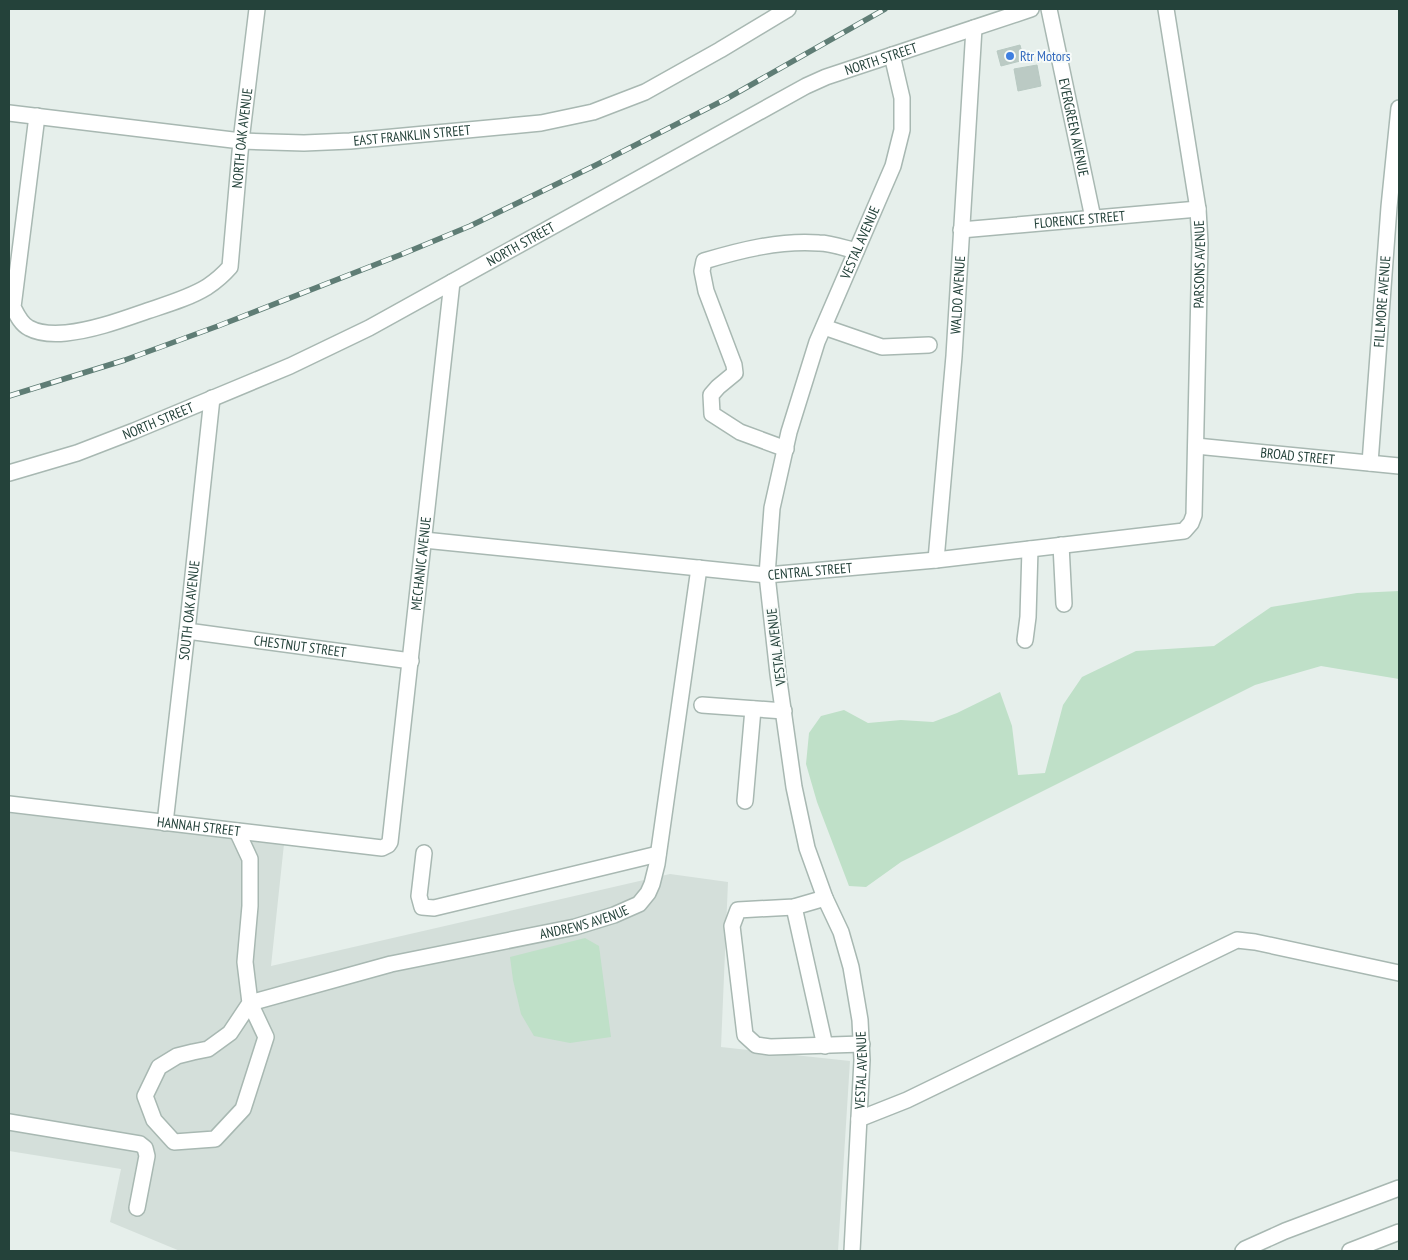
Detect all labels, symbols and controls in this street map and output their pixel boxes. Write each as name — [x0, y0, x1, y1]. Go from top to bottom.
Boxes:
street label: NORTH STREET — [842, 38, 920, 79]
place label: Rtr Motors — [1020, 47, 1071, 65]
marker: Rtr Motors — [1004, 50, 1016, 62]
street label: EVERGREEN AVENUE — [1055, 77, 1093, 178]
street label: NORTH OAK AVENUE — [228, 87, 256, 189]
street label: EAST FRANKLIN STREET — [353, 121, 472, 150]
street label: VESTAL AVENUE — [836, 203, 884, 283]
street label: FLORENCE STREET — [1033, 206, 1127, 232]
street label: NORTH STREET — [483, 218, 559, 270]
street label: PARSONS AVENUE — [1190, 220, 1209, 309]
street label: WALDO AVENUE — [946, 255, 969, 335]
street label: FILLMORE AVENUE — [1370, 255, 1394, 348]
street label: NORTH STREET — [120, 398, 197, 444]
street label: BROAD STREET — [1260, 443, 1336, 469]
street label: MECHANIC AVENUE — [407, 516, 435, 611]
street label: CENTRAL STREET — [767, 558, 854, 584]
street label: SOUTH OAK AVENUE — [175, 560, 204, 661]
street label: VESTAL AVENUE — [762, 607, 790, 688]
street label: CHESTNUT STREET — [253, 631, 348, 661]
street label: HANNAH STREET — [156, 813, 242, 840]
street label: ANDREWS AVENUE — [538, 901, 631, 943]
street label: VESTAL AVENUE — [850, 1031, 871, 1111]

